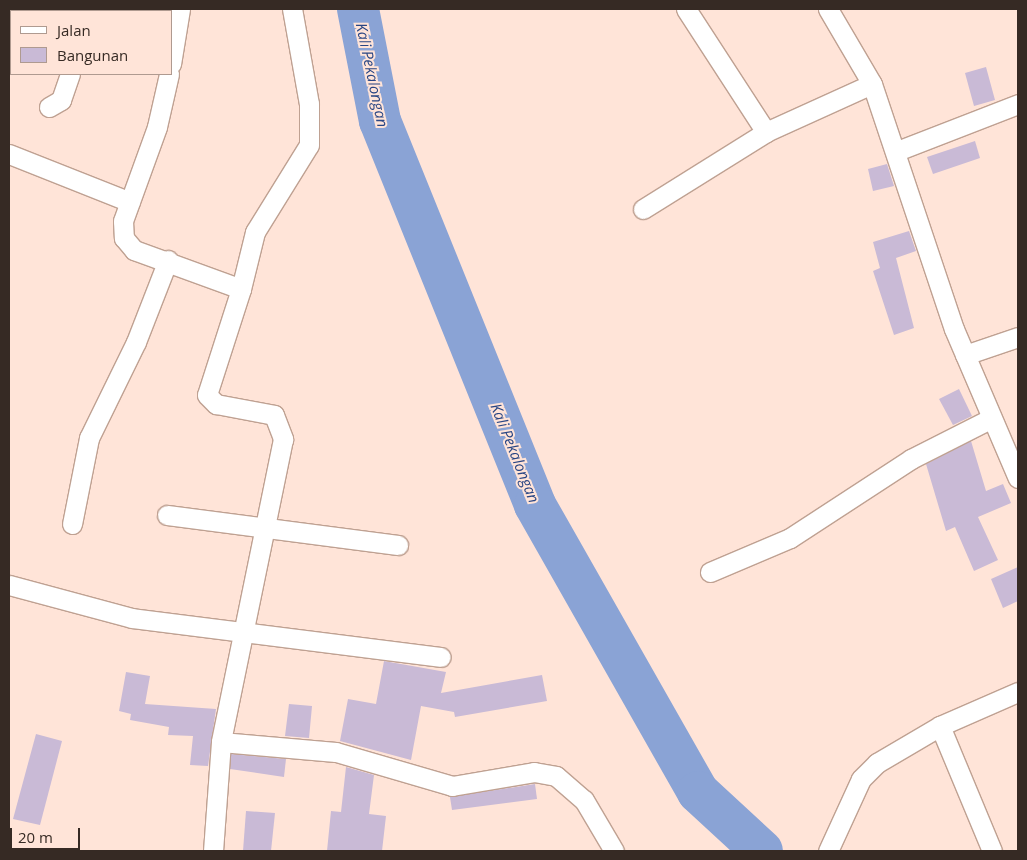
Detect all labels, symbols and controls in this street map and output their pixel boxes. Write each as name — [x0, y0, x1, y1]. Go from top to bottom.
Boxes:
legend — [10, 10, 172, 75]
text: Jalan — [57, 20, 91, 40]
water label: Kali Pekalongan — [352, 21, 392, 129]
text: Bangunan — [57, 45, 128, 65]
water label: Kali Pekalongan — [487, 401, 543, 505]
scale bar — [12, 818, 82, 850]
text: 20 m — [18, 827, 53, 847]

